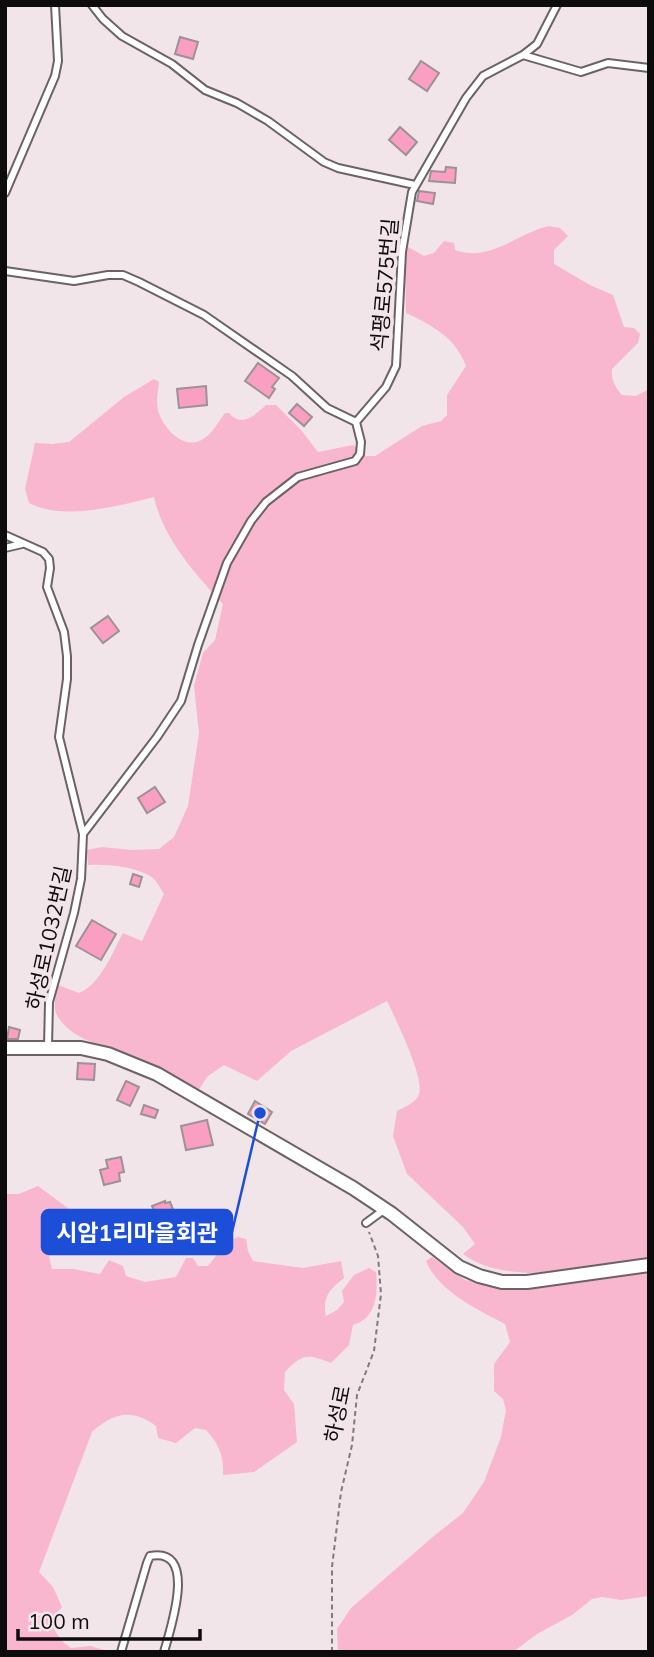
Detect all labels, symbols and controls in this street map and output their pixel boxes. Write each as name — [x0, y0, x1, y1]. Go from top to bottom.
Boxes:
street label: 석평로575번길 — [365, 217, 403, 353]
street label: 하성로1032번길 — [20, 863, 76, 1012]
callout: 시암1리마을회관 — [42, 1210, 232, 1254]
text: 시암1리마을회관 — [56, 1218, 218, 1247]
street label: 하성로 — [319, 1383, 355, 1445]
scale bar — [18, 1598, 200, 1642]
text: 100 m — [28, 1608, 90, 1634]

